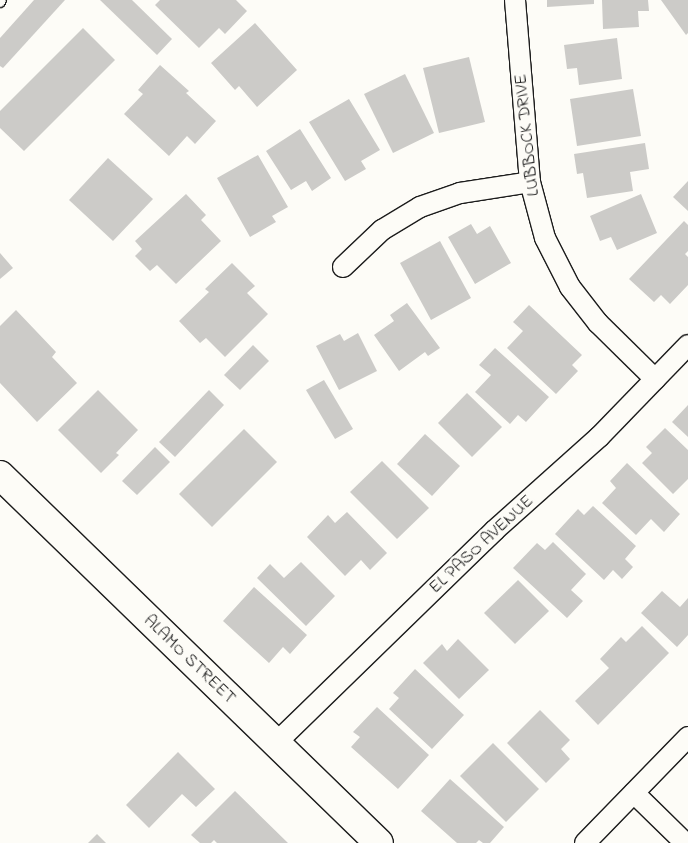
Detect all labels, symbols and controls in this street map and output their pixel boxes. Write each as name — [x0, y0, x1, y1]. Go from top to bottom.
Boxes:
street label: LUBBOCK DRIVE — [511, 73, 545, 197]
street label: EL PASO AVENUE — [425, 491, 539, 599]
street label: ALAMO STREET — [138, 611, 240, 709]

